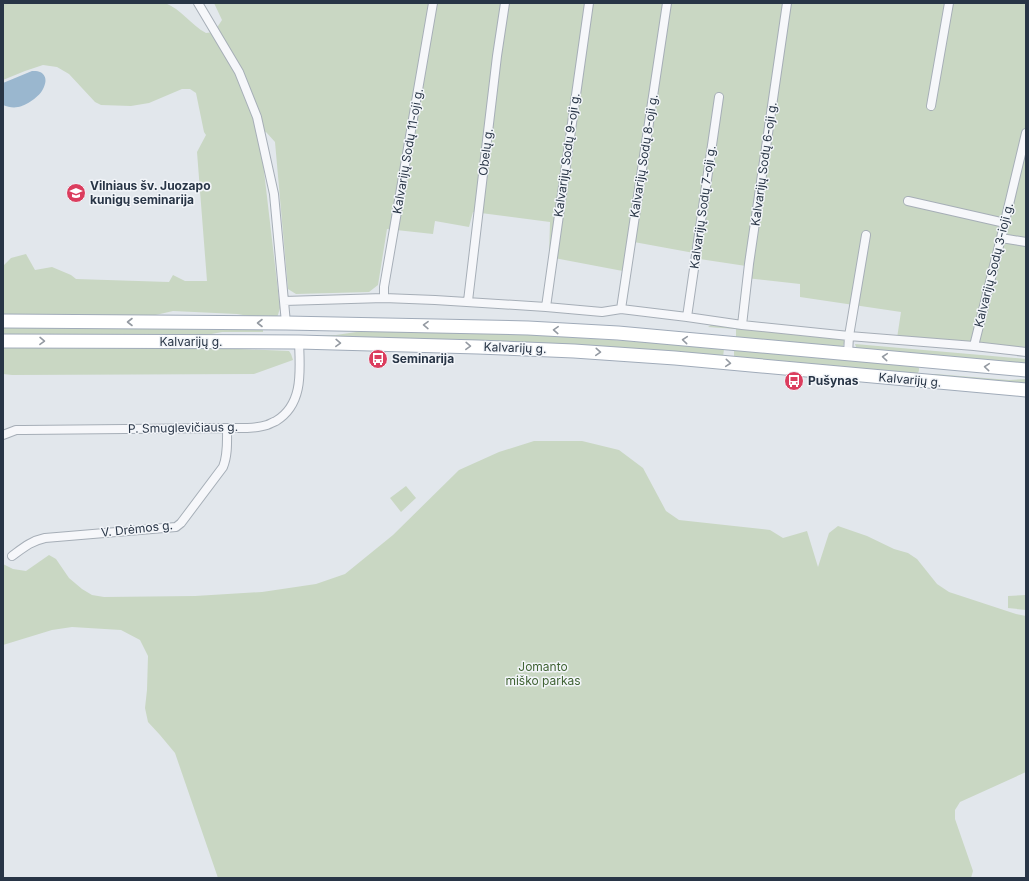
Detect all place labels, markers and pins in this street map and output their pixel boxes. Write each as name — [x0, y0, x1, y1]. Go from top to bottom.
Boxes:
place label: Vilniaus šv. Juozapo kunigų seminarija — [90, 178, 211, 207]
school or university icon: Vilniaus šv. Juozapo kunigų seminarija — [65, 182, 87, 204]
bus stop icon: Seminarija — [367, 348, 389, 370]
place label: Seminarija — [392, 351, 454, 366]
bus stop icon: Pušynas — [783, 370, 805, 392]
place label: Pušynas — [808, 373, 859, 388]

